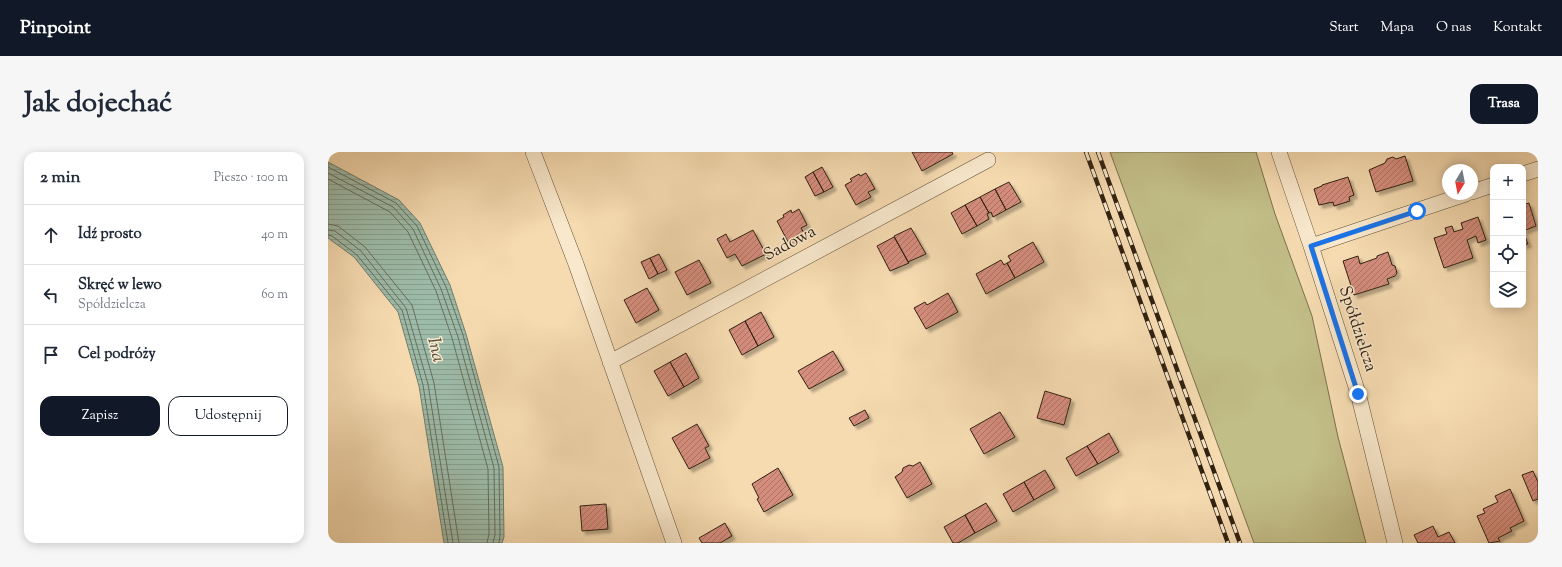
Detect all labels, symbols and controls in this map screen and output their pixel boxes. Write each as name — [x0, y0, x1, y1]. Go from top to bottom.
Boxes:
text: Pinpoint — [20, 15, 91, 42]
text: Start — [1329, 18, 1359, 38]
text: Mapa — [1381, 18, 1414, 38]
text: O nas — [1436, 18, 1471, 38]
text: Kontakt — [1493, 18, 1542, 38]
text: Jak dojechać — [24, 84, 172, 124]
button: Trasa — [1470, 84, 1538, 124]
north arrow — [1442, 164, 1478, 200]
map controls — [1490, 164, 1526, 308]
button: + — [1490, 164, 1526, 200]
text: 2 min — [40, 166, 81, 190]
text: Pieszo · 100 m — [214, 169, 288, 187]
button: − — [1490, 200, 1526, 236]
route start — [1408, 202, 1426, 220]
street label: Sadowa — [759, 220, 821, 268]
icon: ahead — [40, 224, 62, 246]
text: Idź prosto — [78, 224, 142, 245]
text: 40 m — [261, 226, 288, 244]
button: locate — [1490, 236, 1526, 272]
button: layers — [1490, 272, 1526, 308]
text: Skręć w lewo — [78, 275, 162, 296]
street label: Spółdzielcza — [1332, 283, 1382, 375]
icon: left — [40, 284, 62, 306]
text: 60 m — [261, 286, 288, 304]
text: Spółdzielcza — [78, 296, 146, 314]
water label: Ina — [420, 335, 450, 365]
icon: arrive — [40, 344, 62, 366]
text: Cel podróży — [78, 344, 156, 365]
route end — [1349, 385, 1367, 403]
button: Zapisz — [40, 396, 160, 436]
button: Udostępnij — [168, 396, 288, 436]

